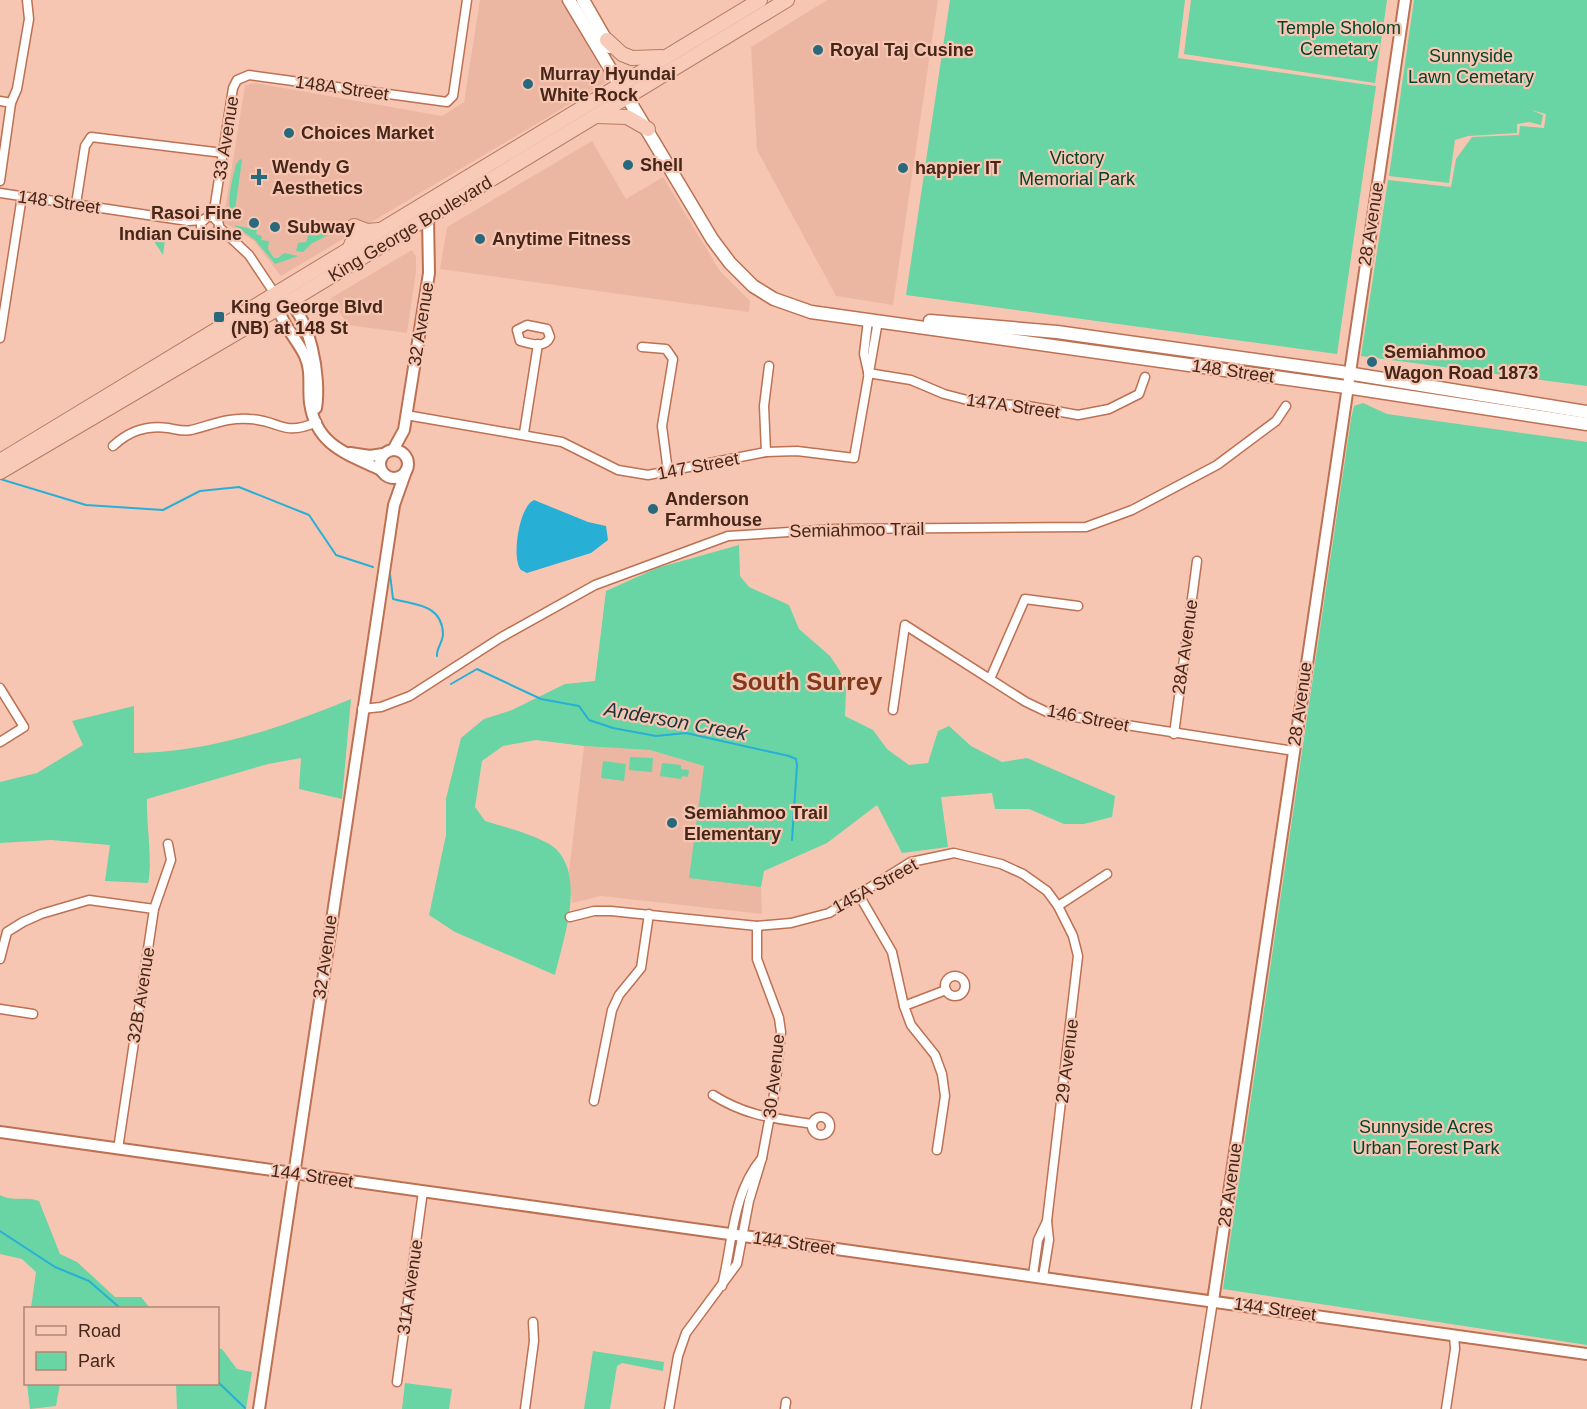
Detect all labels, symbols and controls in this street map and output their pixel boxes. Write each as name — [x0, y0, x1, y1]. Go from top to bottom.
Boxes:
park label: Temple Sholom Cemetary — [1277, 18, 1401, 59]
place label: Royal Taj Cusine — [830, 40, 974, 60]
marker: Royal Taj Cusine — [811, 43, 825, 57]
park label: Sunnyside Lawn Cemetary — [1408, 46, 1534, 87]
place label: Murray Hyundai White Rock — [540, 64, 676, 105]
street label: 148A Street — [294, 72, 390, 104]
marker: Murray Hyundai White Rock — [521, 77, 535, 91]
street label: 33 Avenue — [209, 95, 243, 181]
place label: Choices Market — [301, 123, 434, 143]
marker: Choices Market — [282, 126, 296, 140]
park label: Victory Memorial Park — [1019, 148, 1136, 189]
place label: Shell — [640, 155, 683, 175]
place label: Wendy G Aesthetics — [272, 157, 363, 198]
marker: Shell — [621, 158, 635, 172]
place label: happier IT — [915, 158, 1001, 178]
marker: happier IT — [896, 161, 910, 175]
marker: Wendy G Aesthetics — [250, 168, 268, 186]
street label: King George Boulevard — [325, 172, 495, 286]
street label: 28 Avenue — [1354, 181, 1388, 267]
street label: 148 Street — [16, 186, 102, 218]
place label: Rasoi Fine Indian Cuisine — [119, 203, 242, 244]
marker: Rasoi Fine Indian Cuisine — [247, 216, 261, 230]
place label: Subway — [287, 217, 355, 237]
marker: Subway — [268, 220, 282, 234]
place label: Anytime Fitness — [492, 229, 631, 249]
marker: Anytime Fitness — [473, 232, 487, 246]
street label: 32 Avenue — [404, 281, 438, 367]
place label: King George Blvd (NB) at 148 St — [231, 297, 383, 338]
marker: King George Blvd (NB) at 148 St — [212, 310, 226, 324]
place label: Semiahmoo Wagon Road 1873 — [1384, 342, 1538, 383]
street label: 148 Street — [1190, 355, 1276, 387]
marker: Semiahmoo Wagon Road 1873 — [1365, 355, 1379, 369]
street label: 147A Street — [965, 390, 1061, 422]
street label: 147 Street — [655, 448, 741, 484]
place label: Anderson Farmhouse — [665, 489, 762, 530]
marker: Anderson Farmhouse — [646, 502, 660, 516]
street label: Semiahmoo Trail — [789, 519, 925, 541]
street label: 28A Avenue — [1168, 598, 1202, 696]
street label: 28 Avenue — [1284, 661, 1316, 747]
district label: South Surrey — [732, 668, 883, 695]
water label: Anderson Creek — [602, 697, 750, 745]
street label: 146 Street — [1045, 700, 1131, 736]
place label: Semiahmoo Trail Elementary — [684, 803, 828, 844]
marker: Semiahmoo Trail Elementary — [665, 816, 679, 830]
street label: 145A Street — [829, 854, 921, 918]
street label: 32 Avenue — [309, 914, 341, 1000]
street label: 32B Avenue — [124, 946, 158, 1044]
street label: 29 Avenue — [1052, 1018, 1082, 1104]
street label: 30 Avenue — [760, 1033, 788, 1119]
park label: Sunnyside Acres Urban Forest Park — [1352, 1117, 1501, 1158]
street label: 28 Avenue — [1214, 1142, 1246, 1228]
street label: 144 Street — [269, 1160, 355, 1192]
street label: 144 Street — [751, 1227, 837, 1259]
street label: 31A Avenue — [393, 1238, 427, 1336]
street label: 144 Street — [1232, 1293, 1318, 1325]
legend — [24, 1307, 219, 1385]
text: Road — [78, 1321, 121, 1341]
text: Park — [78, 1351, 116, 1371]

